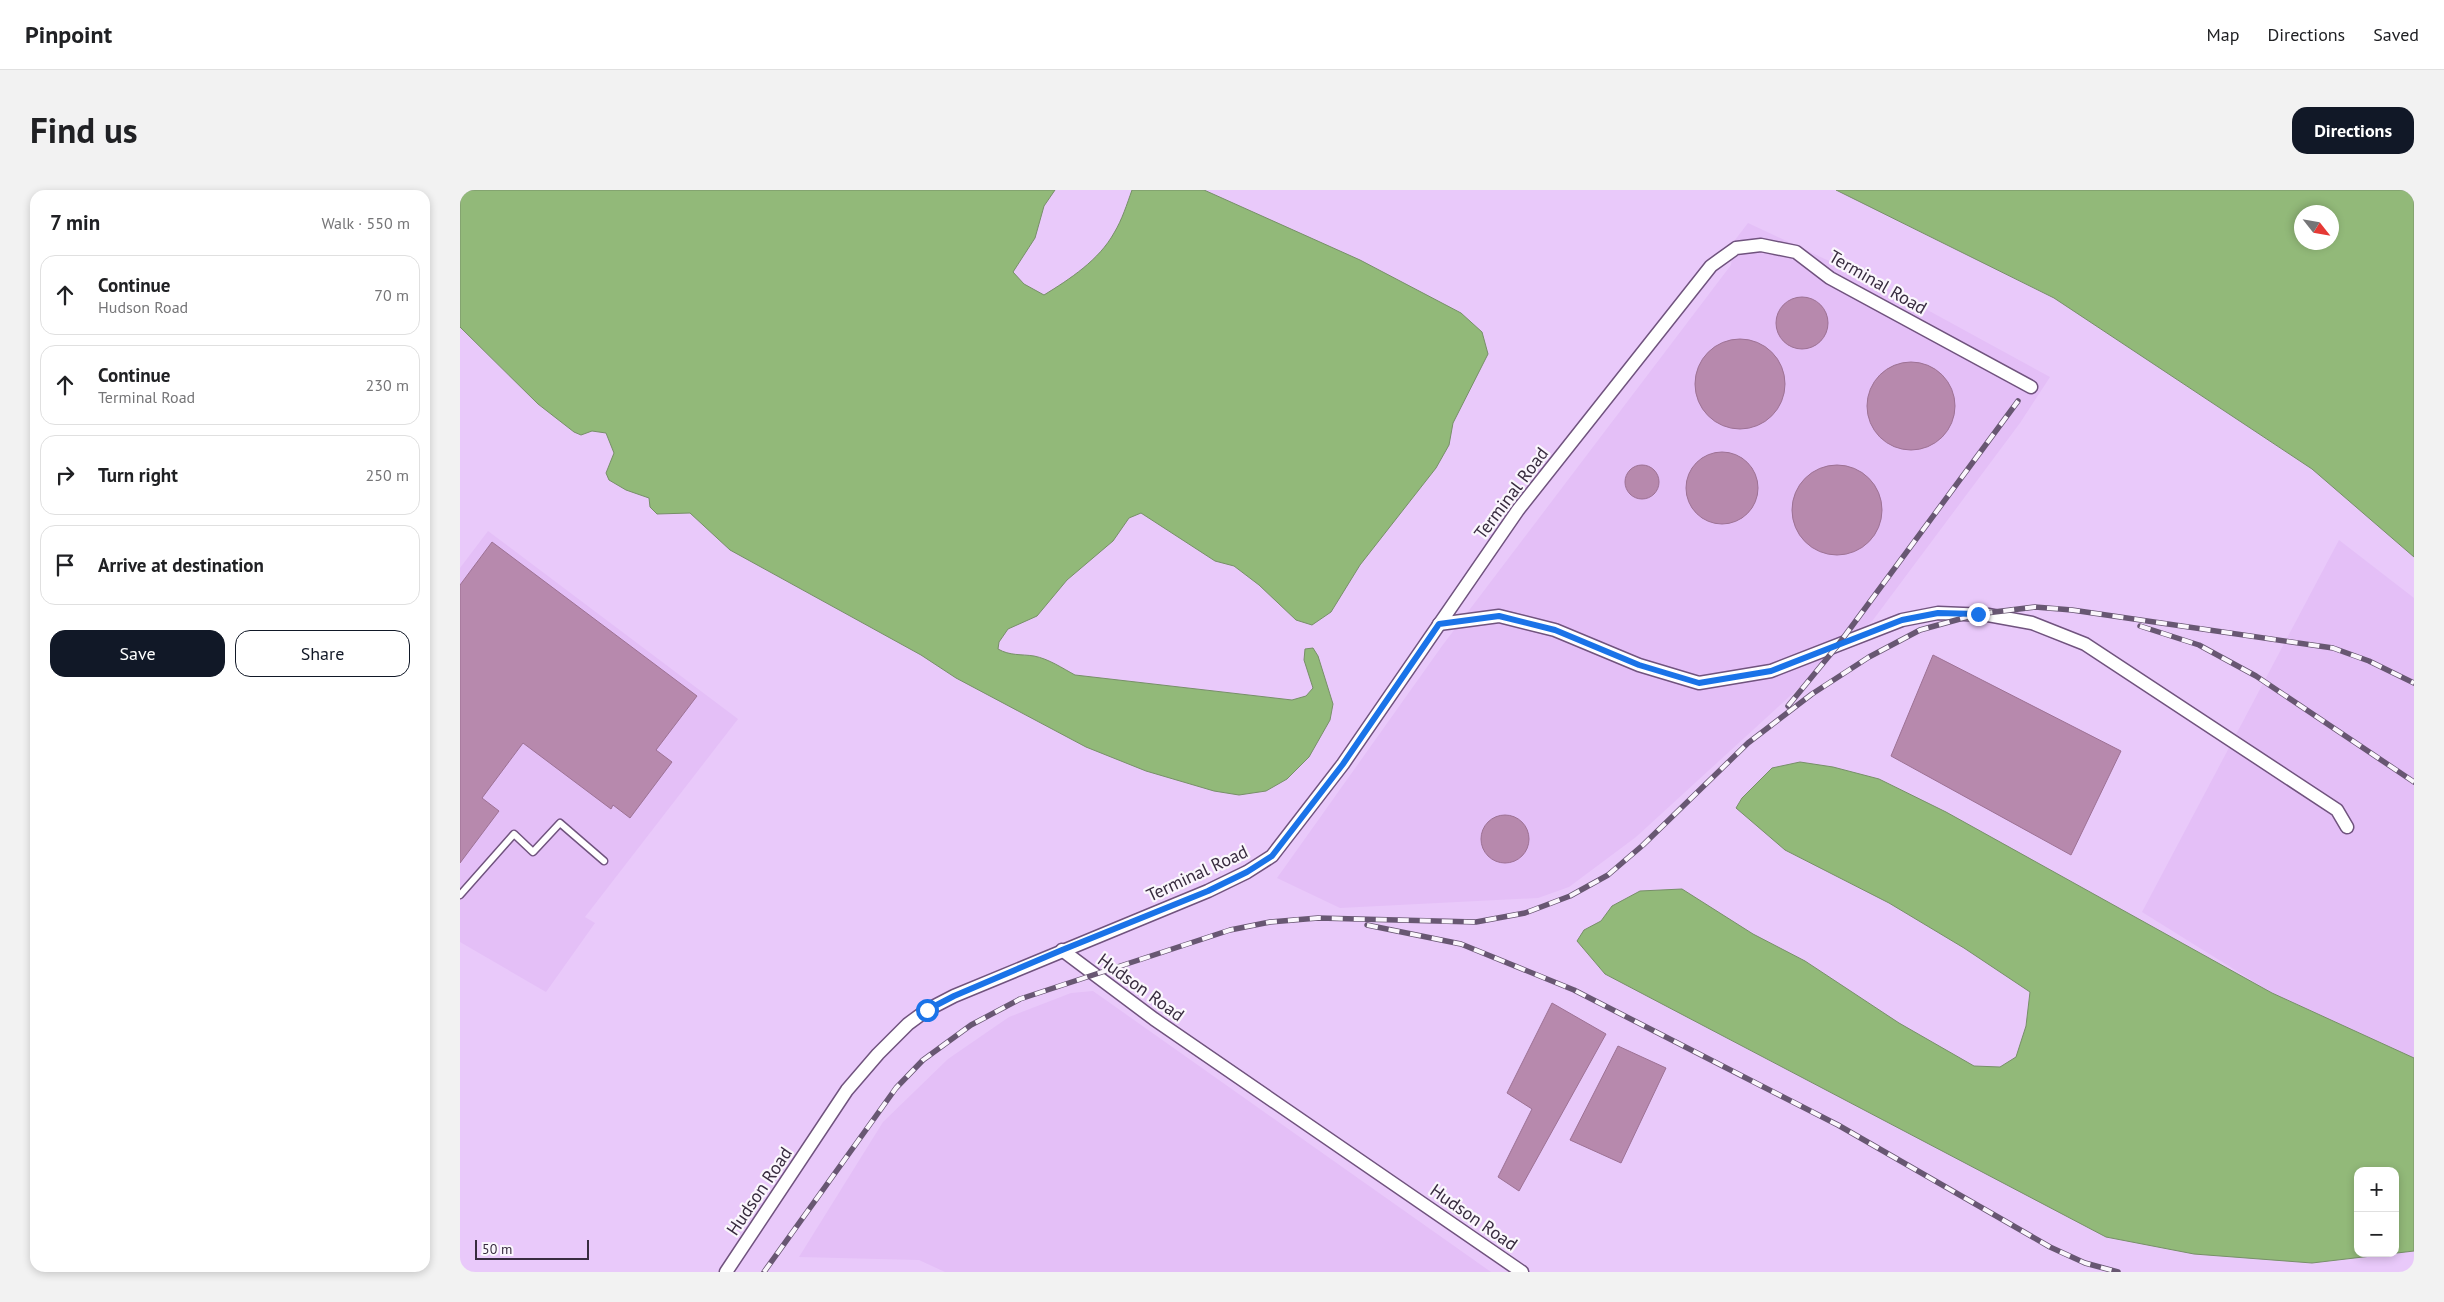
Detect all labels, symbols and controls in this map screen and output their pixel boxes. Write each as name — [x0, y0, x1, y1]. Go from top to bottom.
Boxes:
text: Pinpoint — [25, 19, 112, 50]
text: Map — [2207, 23, 2239, 46]
text: Directions — [2267, 23, 2345, 46]
text: Saved — [2373, 23, 2419, 46]
text: Find us — [30, 107, 138, 153]
button: Directions — [2292, 107, 2414, 154]
north arrow — [2294, 205, 2339, 250]
text: 7 min — [50, 209, 100, 236]
text: Walk · 550 m — [321, 213, 410, 233]
street label: Terminal Road — [1825, 245, 1931, 319]
text: Continue — [98, 273, 170, 297]
icon: ahead — [51, 281, 79, 309]
text: 70 m — [374, 285, 409, 305]
text: Hudson Road — [98, 297, 188, 317]
text: Continue — [98, 363, 170, 387]
icon: ahead — [51, 371, 79, 399]
text: 230 m — [366, 375, 409, 395]
text: Terminal Road — [98, 387, 195, 407]
street label: Terminal Road — [1469, 442, 1553, 544]
icon: right — [51, 461, 79, 489]
text: Turn right — [98, 463, 178, 487]
text: 250 m — [366, 465, 409, 485]
icon: arrive — [51, 551, 79, 579]
text: Arrive at destination — [98, 553, 264, 577]
route end — [1967, 603, 1990, 626]
button: Save — [50, 630, 225, 677]
button: Share — [235, 630, 410, 677]
street label: Terminal Road — [1143, 839, 1251, 907]
street label: Hudson Road — [1093, 948, 1189, 1026]
route start — [916, 999, 939, 1022]
street label: Hudson Road — [721, 1143, 797, 1239]
map controls — [2354, 1167, 2399, 1257]
button: + — [2354, 1167, 2399, 1212]
street label: Hudson Road — [1426, 1178, 1522, 1256]
button: − — [2354, 1212, 2399, 1257]
scale bar — [475, 1237, 589, 1260]
text: 50 m — [482, 1240, 512, 1258]

